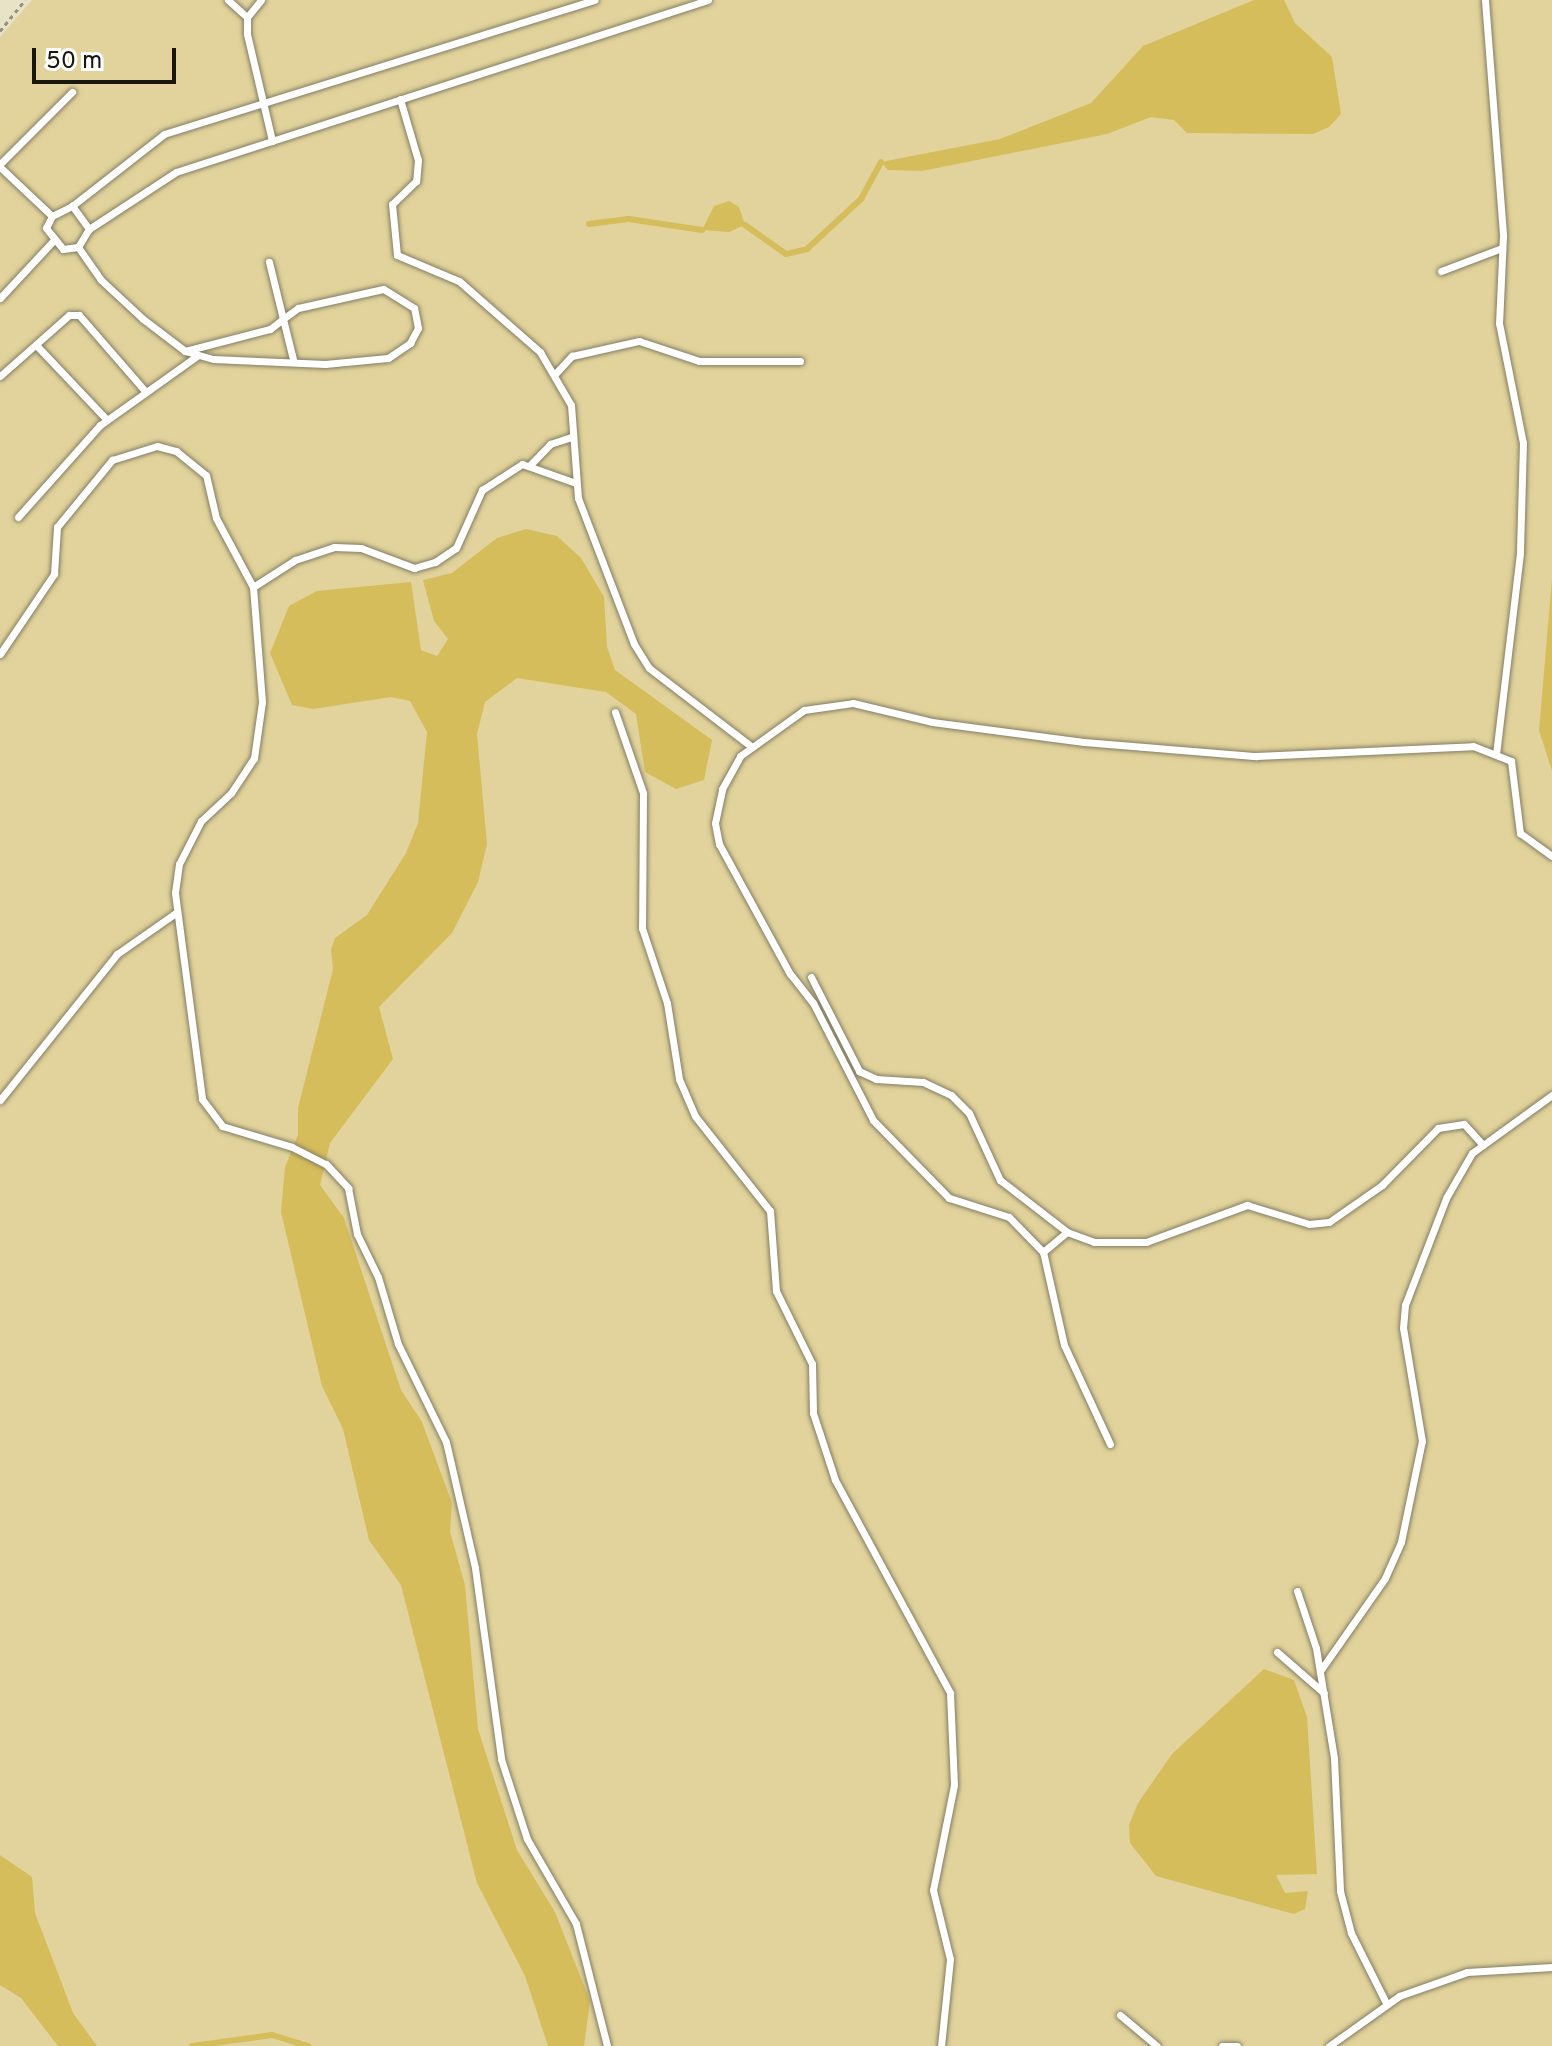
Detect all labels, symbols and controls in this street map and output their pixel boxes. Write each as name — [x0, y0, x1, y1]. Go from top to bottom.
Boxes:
scale bar — [36, 32, 180, 82]
text: 50 m — [46, 47, 102, 77]

